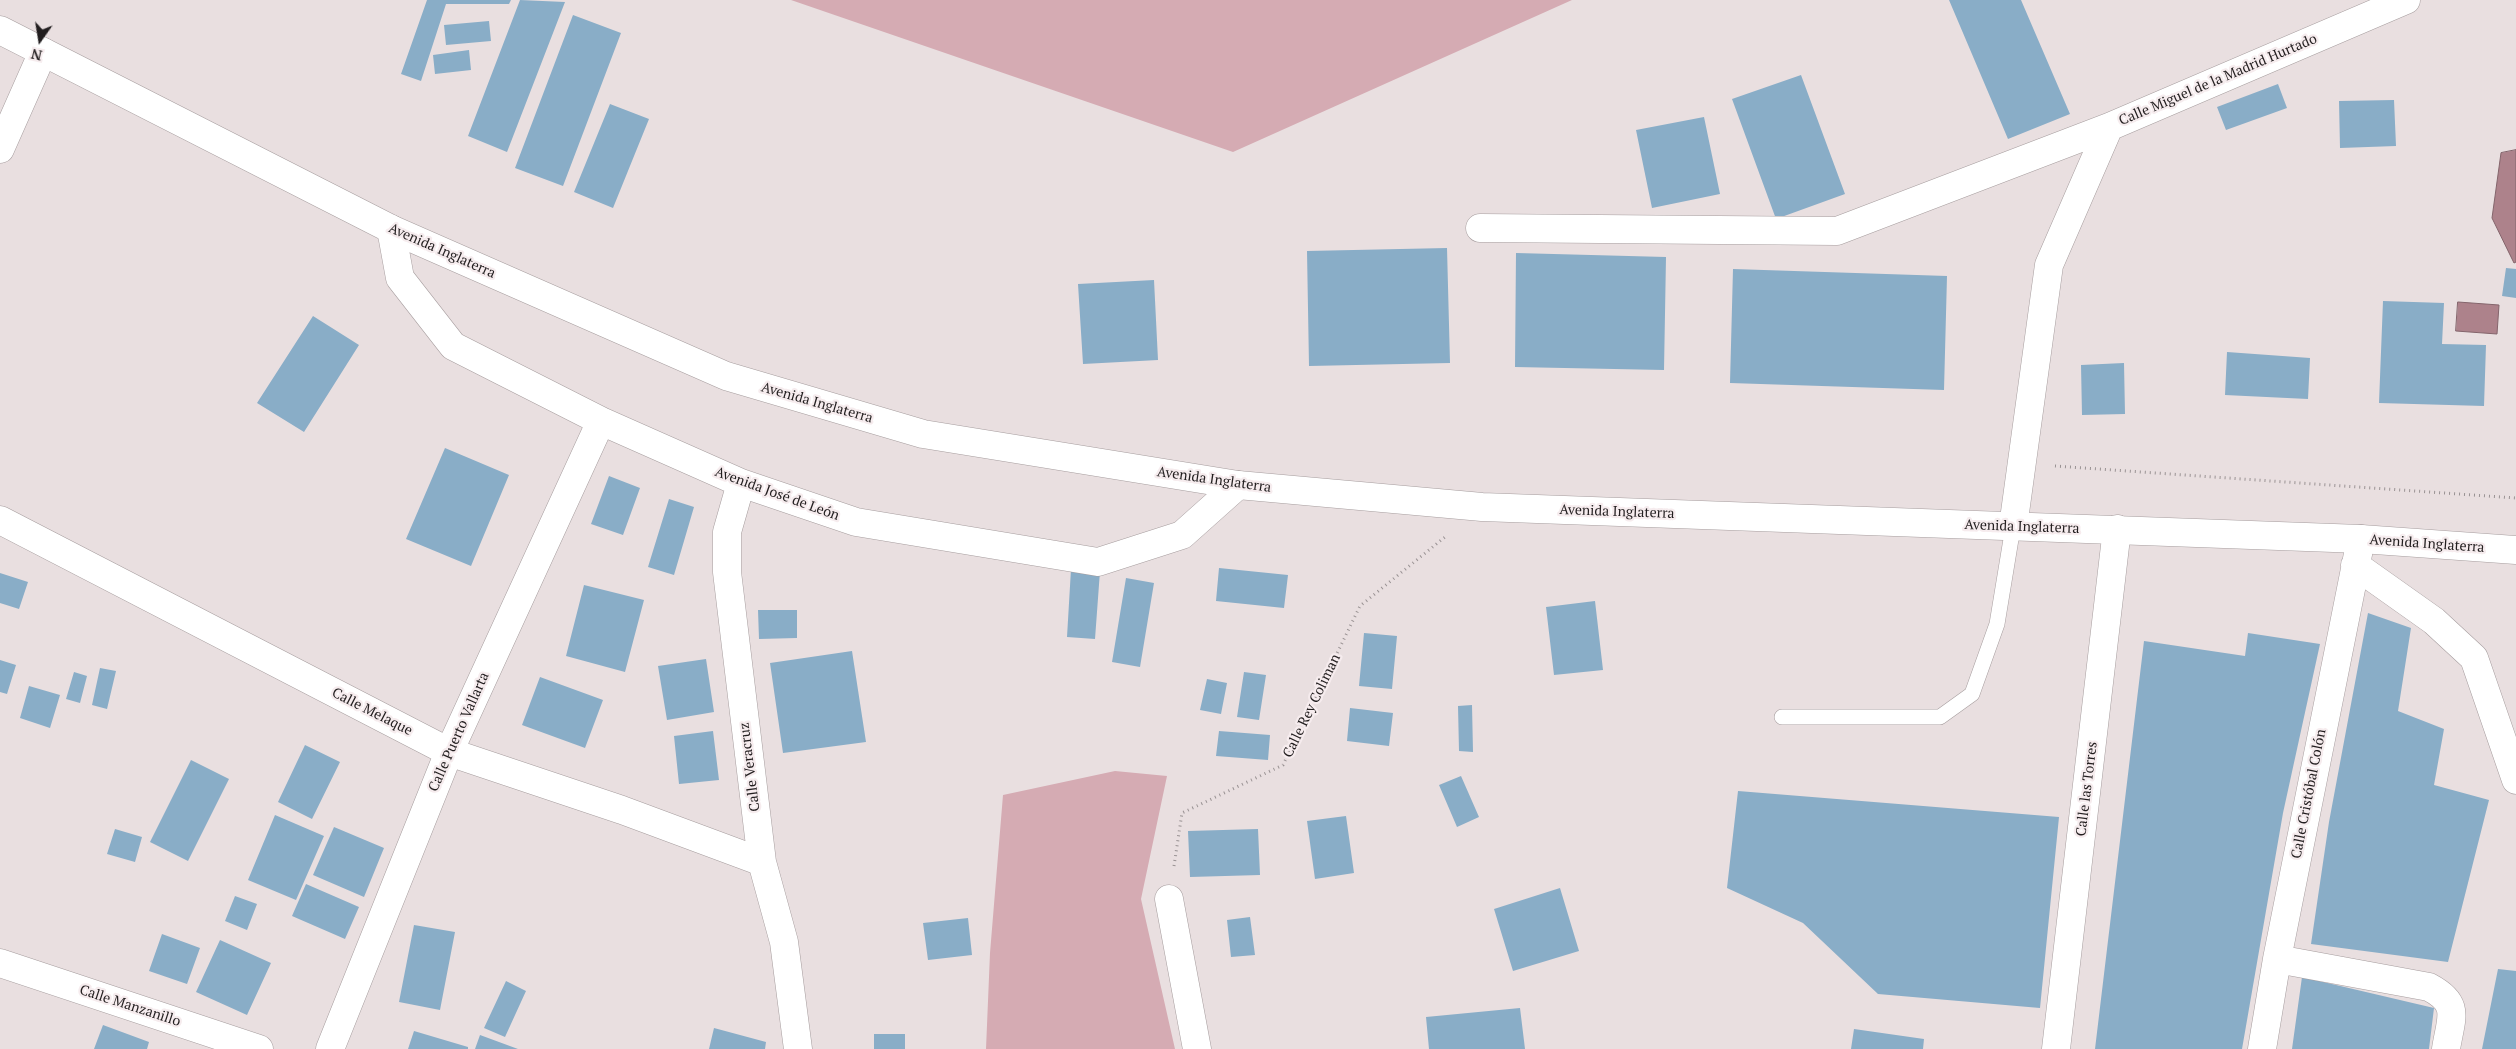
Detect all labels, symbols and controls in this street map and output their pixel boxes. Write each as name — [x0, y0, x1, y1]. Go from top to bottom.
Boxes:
north arrow — [15, 15, 65, 65]
street label: Calle Miguel de la Madrid Hurtado — [2117, 31, 2319, 129]
text: N — [29, 45, 44, 66]
street label: Avenida Inglaterra — [386, 220, 498, 282]
street label: Avenida Inglaterra — [759, 379, 875, 427]
street label: Avenida José de León — [712, 464, 842, 524]
street label: Avenida Inglaterra — [1156, 464, 1272, 496]
street label: Avenida Inglaterra — [1559, 502, 1675, 522]
street label: Avenida Inglaterra — [1964, 517, 2080, 537]
street label: Avenida Inglaterra — [2369, 532, 2485, 556]
street label: Calle Rey Coliman — [1280, 651, 1344, 761]
street label: Calle Puerto Vallarta — [425, 670, 493, 794]
street label: Calle Melaque — [329, 685, 415, 739]
street label: Calle Veracruz — [736, 722, 764, 812]
street label: Calle Cristóbal Colón — [2288, 728, 2330, 860]
street label: Calle las Torres — [2073, 741, 2101, 837]
street label: Calle Manzanillo — [77, 982, 183, 1030]

